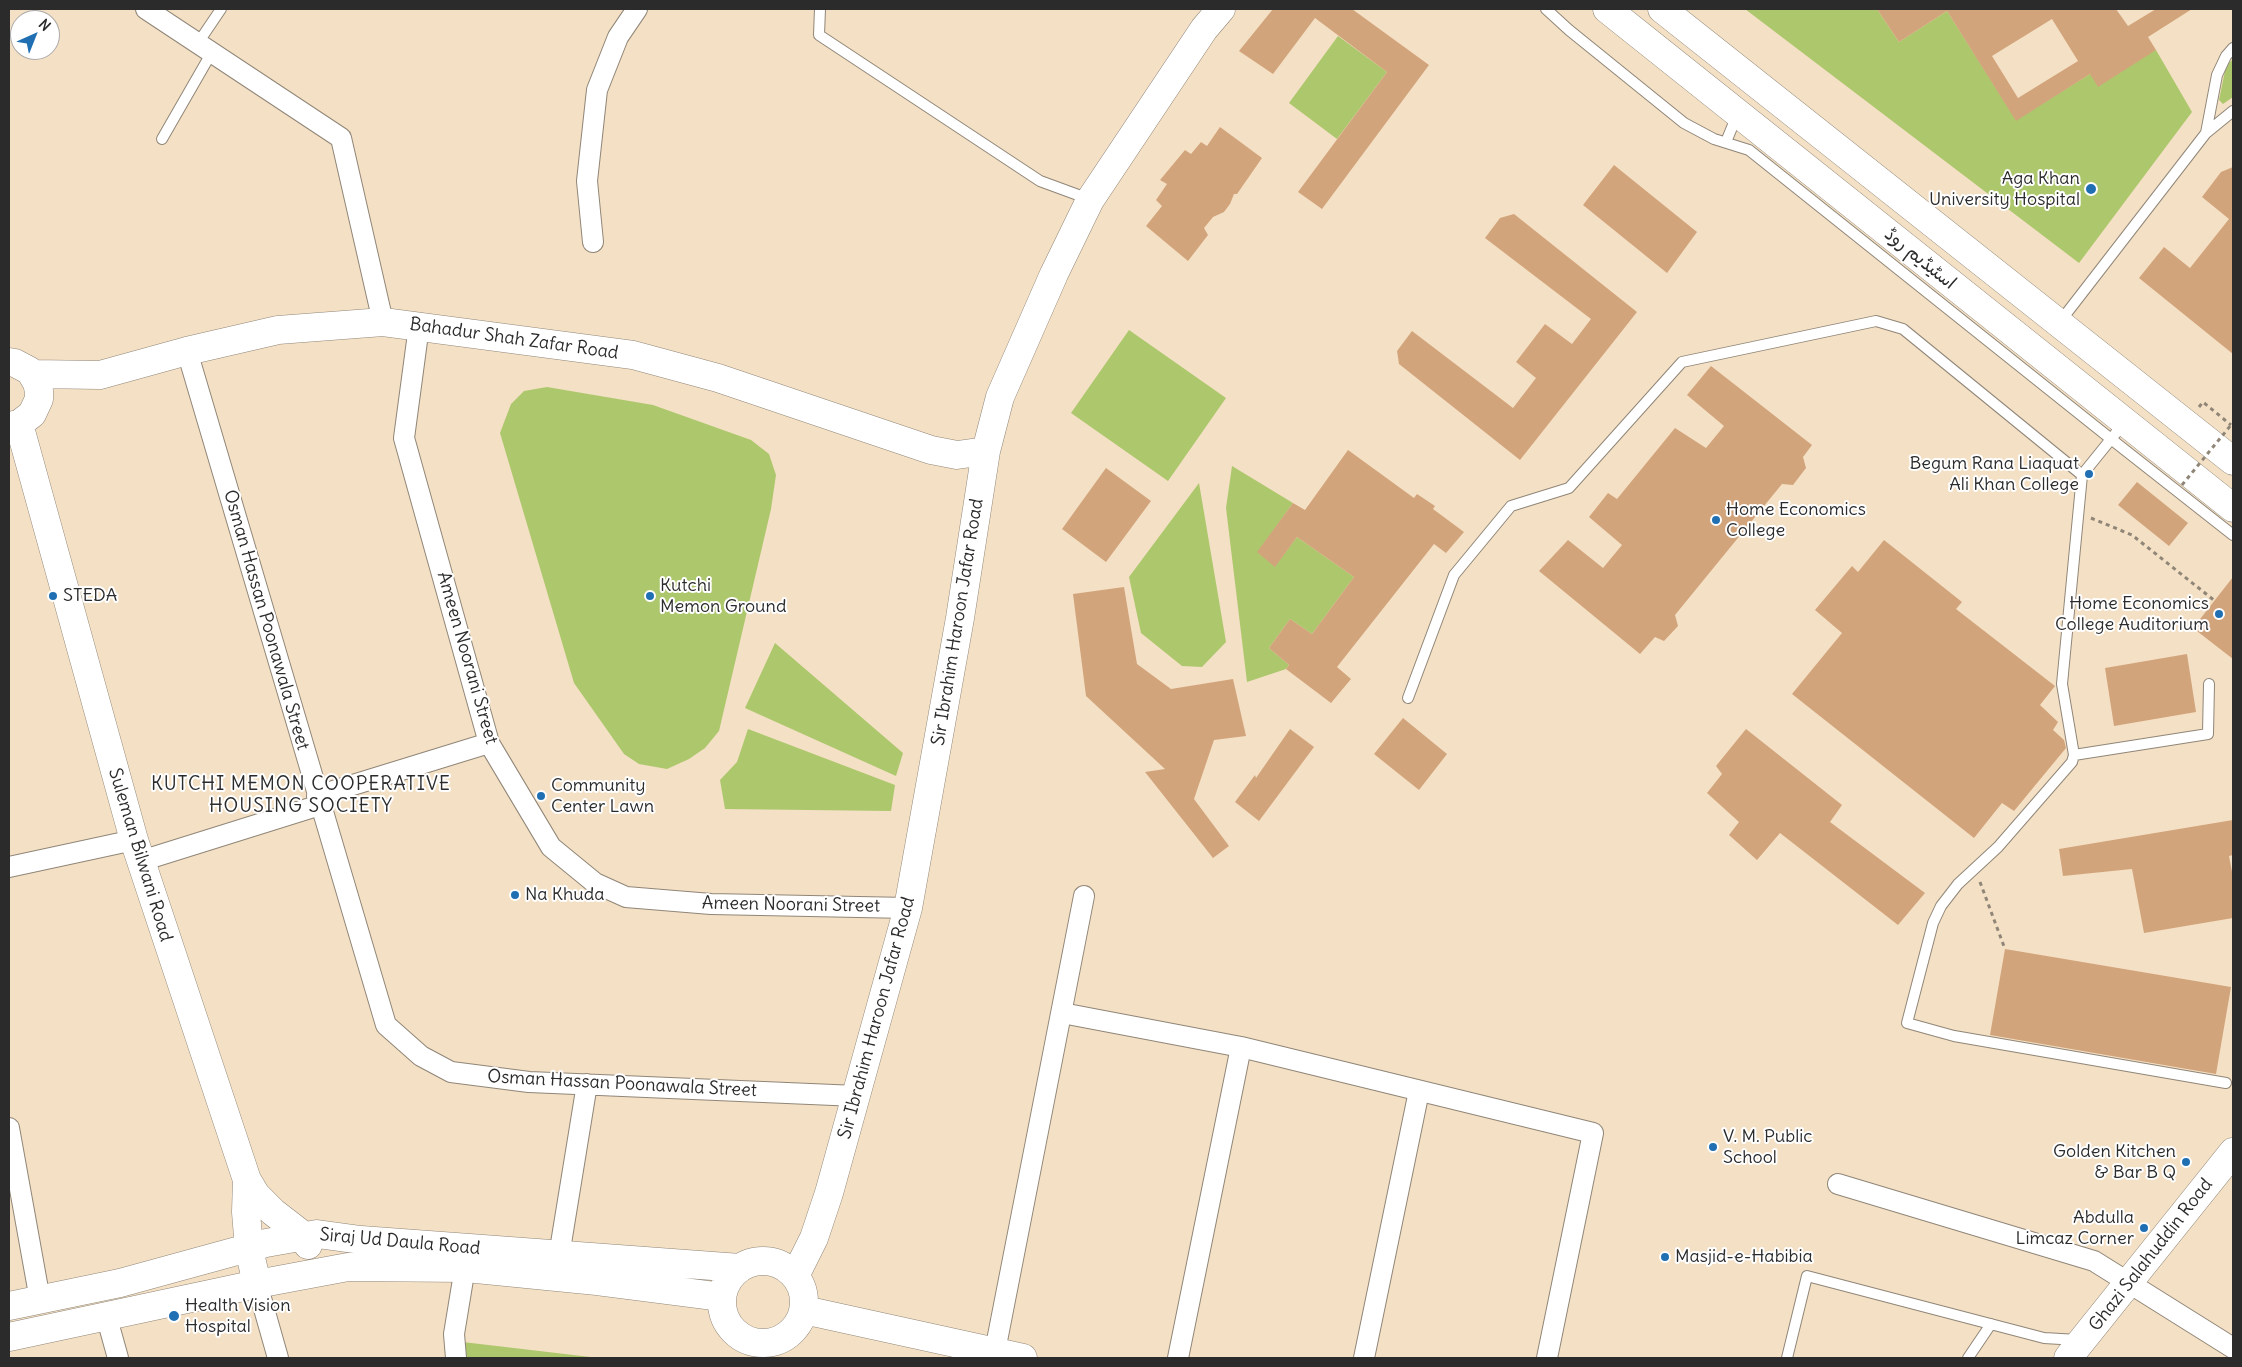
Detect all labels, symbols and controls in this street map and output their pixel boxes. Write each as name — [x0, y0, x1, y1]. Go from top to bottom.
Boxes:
north arrow — [10, 10, 60, 60]
text: N — [35, 15, 54, 35]
place label: Aga Khan University Hospital — [1929, 168, 2080, 210]
marker: Aga Khan University Hospital — [2084, 182, 2098, 196]
street label: اسٹیڈیم روڈ — [1880, 224, 1960, 294]
street label: Bahadur Shah Zafar Road — [408, 314, 620, 364]
place label: Begum Rana Liaquat Ali Khan College — [1909, 453, 2079, 496]
marker: Begum Rana Liaquat Ali Khan College — [2083, 468, 2095, 480]
street label: Osman Hassan Poonawala Street — [218, 487, 314, 753]
street label: Sir Ibrahim Haroon Jafar Road — [928, 497, 988, 747]
place label: Home Economics College — [1726, 499, 1866, 542]
marker: Home Economics College — [1710, 514, 1722, 526]
street label: Ameen Noorani Street — [432, 569, 502, 747]
place label: Kutchi Memon Ground — [660, 575, 787, 618]
place label: STEDA — [63, 585, 117, 607]
marker: STEDA — [47, 590, 59, 602]
marker: Kutchi Memon Ground — [644, 590, 656, 602]
place label: Home Economics College Auditorium — [2055, 593, 2209, 636]
marker: Home Economics College Auditorium — [2213, 608, 2225, 620]
street label: Suleman Bilwani Road — [103, 766, 177, 944]
district label: KUTCHI MEMON COOPERATIVE HOUSING SOCIETY — [148, 774, 454, 818]
place label: Community Center Lawn — [551, 775, 654, 818]
marker: Community Center Lawn — [535, 790, 547, 802]
place label: Na Khuda — [525, 884, 605, 906]
marker: Na Khuda — [509, 889, 521, 901]
street label: Ameen Noorani Street — [702, 893, 880, 917]
street label: Sir Ibrahim Haroon Jafar Road — [834, 895, 920, 1141]
street label: Osman Hassan Poonawala Street — [487, 1066, 757, 1102]
place label: V. M. Public School — [1723, 1126, 1813, 1168]
marker: V. M. Public School — [1707, 1141, 1719, 1153]
place label: Golden Kitchen & Bar B Q — [2053, 1141, 2176, 1184]
marker: Golden Kitchen & Bar B Q — [2180, 1156, 2192, 1168]
street label: Ghazi Salahuddin Road — [2085, 1174, 2217, 1336]
place label: Abdulla Limcaz Corner — [2016, 1207, 2134, 1250]
marker: Abdulla Limcaz Corner — [2138, 1222, 2150, 1234]
street label: Siraj Ud Daula Road — [319, 1224, 481, 1260]
place label: Masjid-e-Habibia — [1675, 1246, 1813, 1268]
marker: Masjid-e-Habibia — [1659, 1251, 1671, 1263]
place label: Health Vision Hospital — [185, 1295, 291, 1338]
marker: Health Vision Hospital — [167, 1309, 181, 1323]

